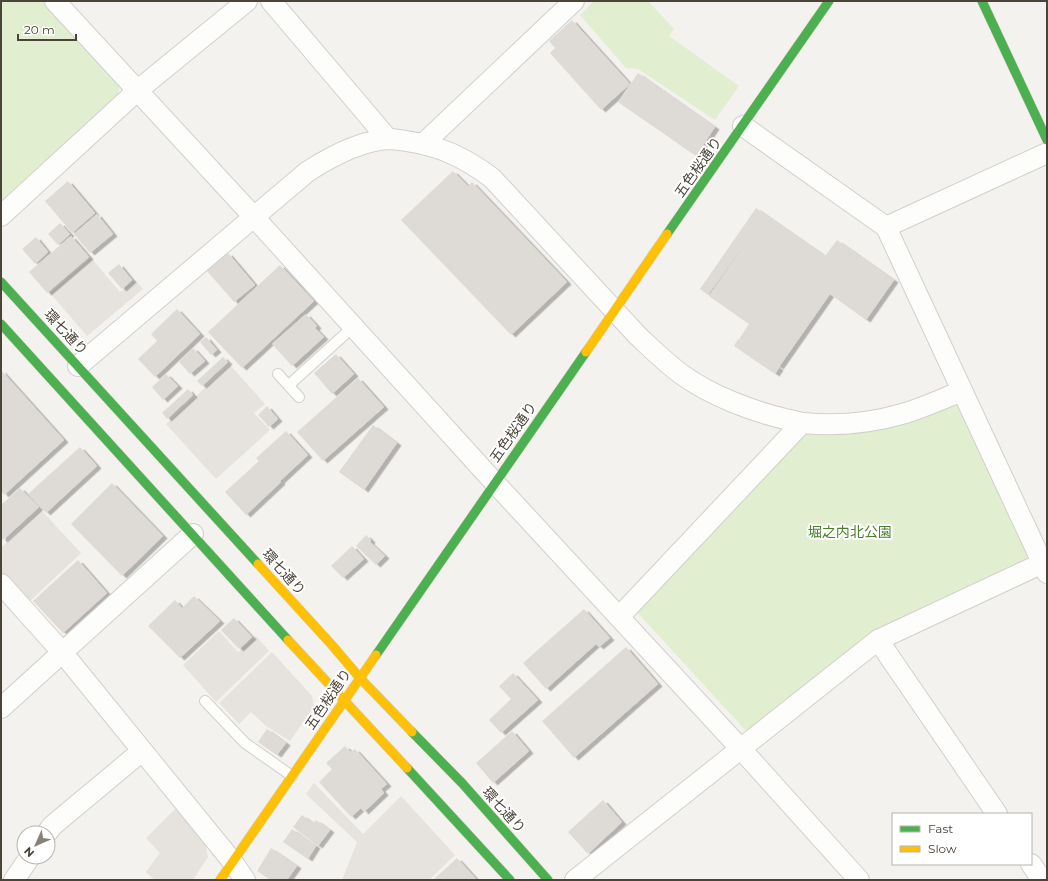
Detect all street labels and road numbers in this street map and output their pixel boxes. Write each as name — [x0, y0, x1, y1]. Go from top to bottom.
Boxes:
street label: 五色桜通り — [671, 133, 725, 201]
street label: 環七通り — [40, 305, 92, 359]
street label: 五色桜通り — [486, 398, 540, 466]
street label: 環七通り — [259, 545, 309, 599]
street label: 五色桜通り — [301, 665, 355, 733]
street label: 環七通り — [479, 783, 529, 837]

